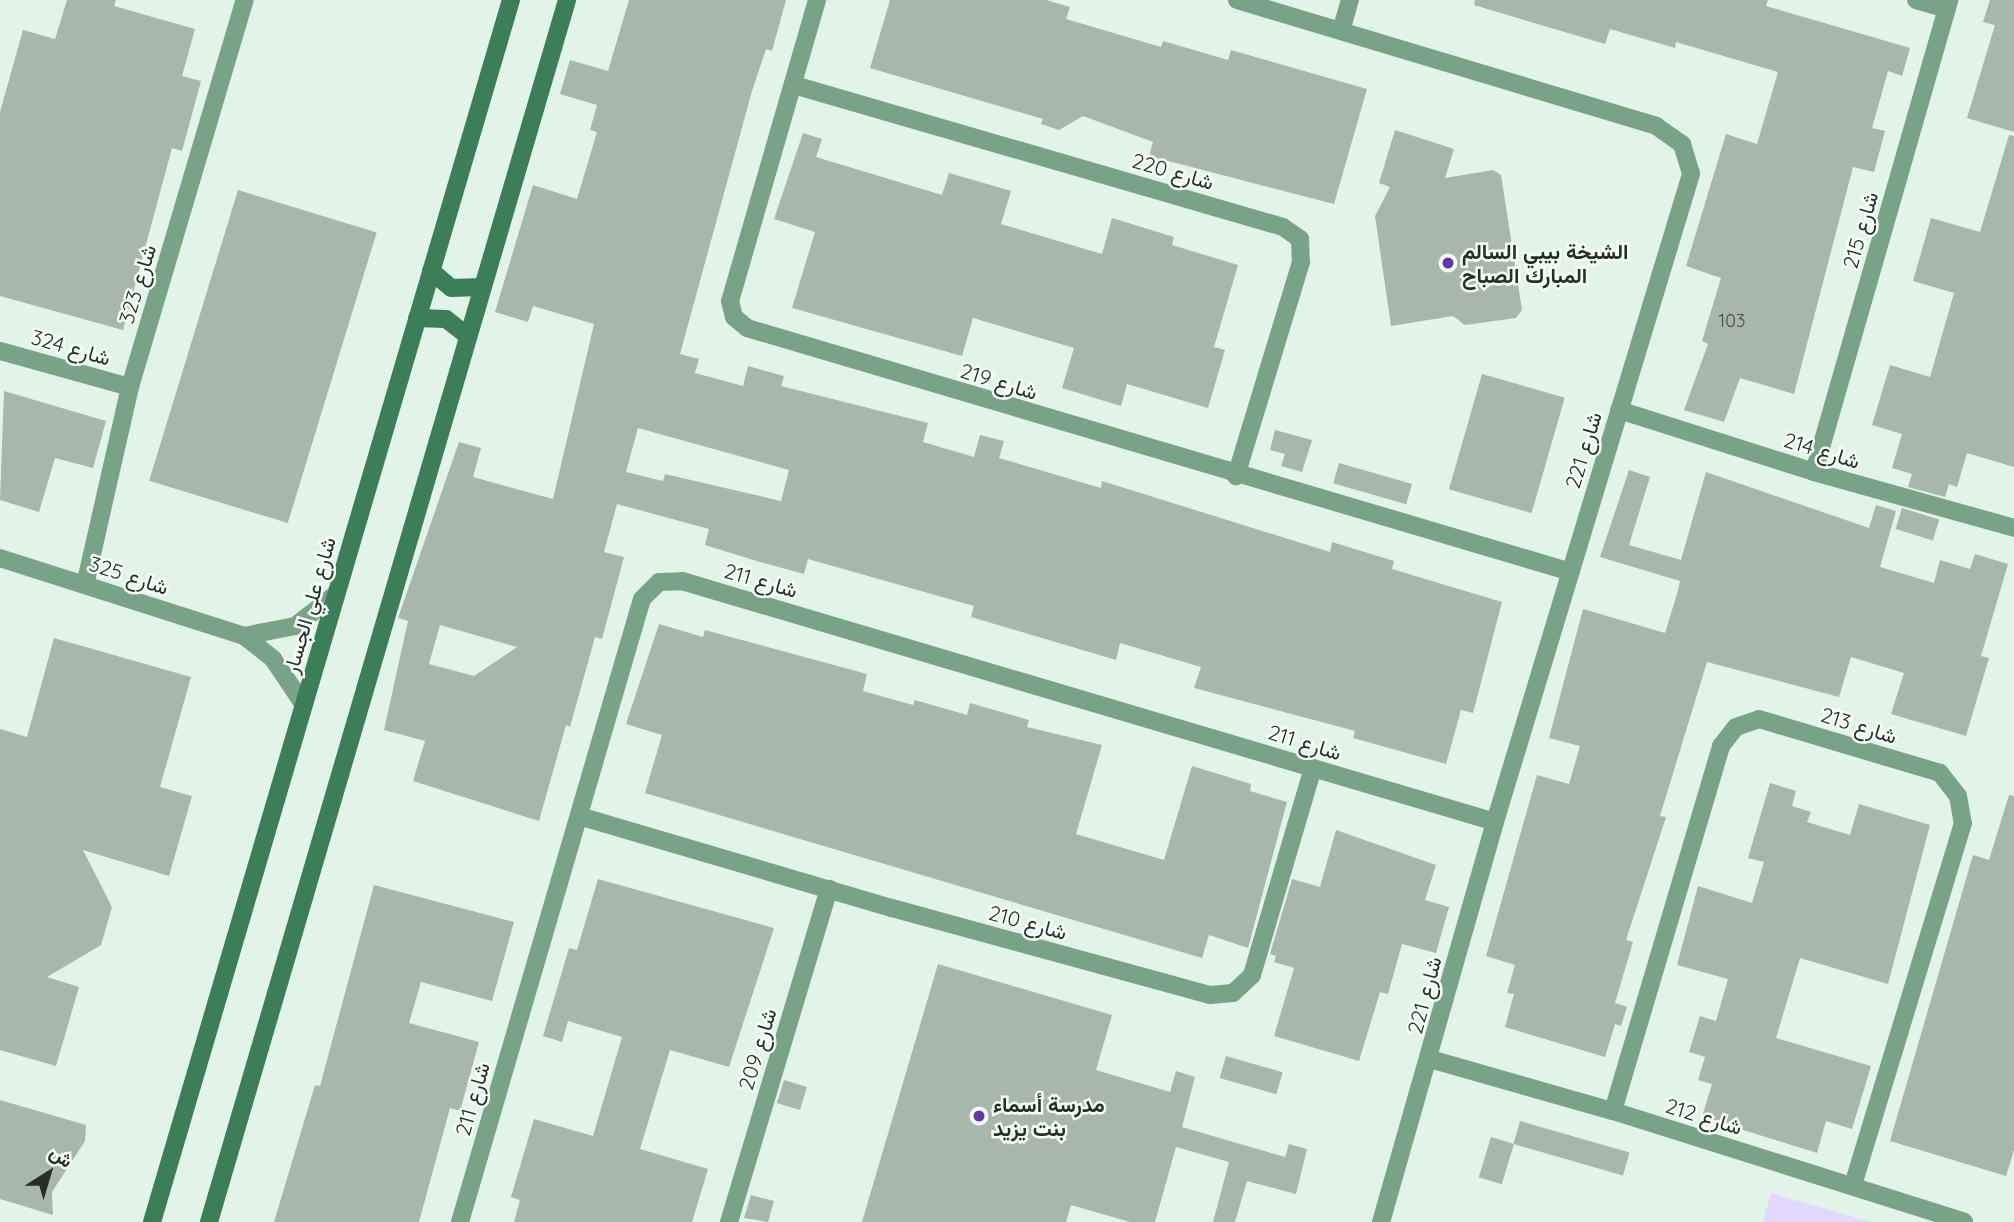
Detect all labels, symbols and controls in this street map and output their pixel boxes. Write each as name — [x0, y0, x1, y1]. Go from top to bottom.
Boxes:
street label: شارع 220 — [1129, 147, 1217, 195]
street label: شارع 215 — [1837, 189, 1883, 271]
place label: الشيخة بيبي السالم المبارك الصباح — [1462, 238, 1629, 288]
street label: شارع 323 — [113, 241, 161, 327]
marker: الشيخة بيبي السالم المبارك الصباح — [1440, 255, 1456, 271]
house number: 103 — [1719, 310, 1745, 332]
street label: شارع 324 — [28, 324, 114, 370]
street label: شارع 219 — [957, 357, 1041, 405]
street label: شارع 221 — [1559, 409, 1607, 491]
street label: شارع 214 — [1781, 427, 1863, 473]
street label: شارع علي الجسار — [278, 534, 340, 676]
street label: شارع 325 — [86, 550, 172, 600]
street label: شارع 211 — [721, 558, 801, 602]
street label: شارع 213 — [1818, 701, 1900, 749]
street label: شارع 211 — [1265, 719, 1345, 765]
street label: شارع 210 — [986, 899, 1070, 945]
street label: شارع 221 — [1402, 954, 1446, 1036]
street label: شارع 209 — [733, 1005, 781, 1093]
street label: شارع 211 — [450, 1059, 494, 1139]
place label: مدرسة أسماء بنت يزيد — [993, 1091, 1105, 1141]
street label: شارع 212 — [1663, 1092, 1745, 1140]
marker: مدرسة أسماء بنت يزيد — [971, 1108, 987, 1124]
north arrow — [14, 1138, 84, 1208]
text: ش — [45, 1140, 78, 1173]

